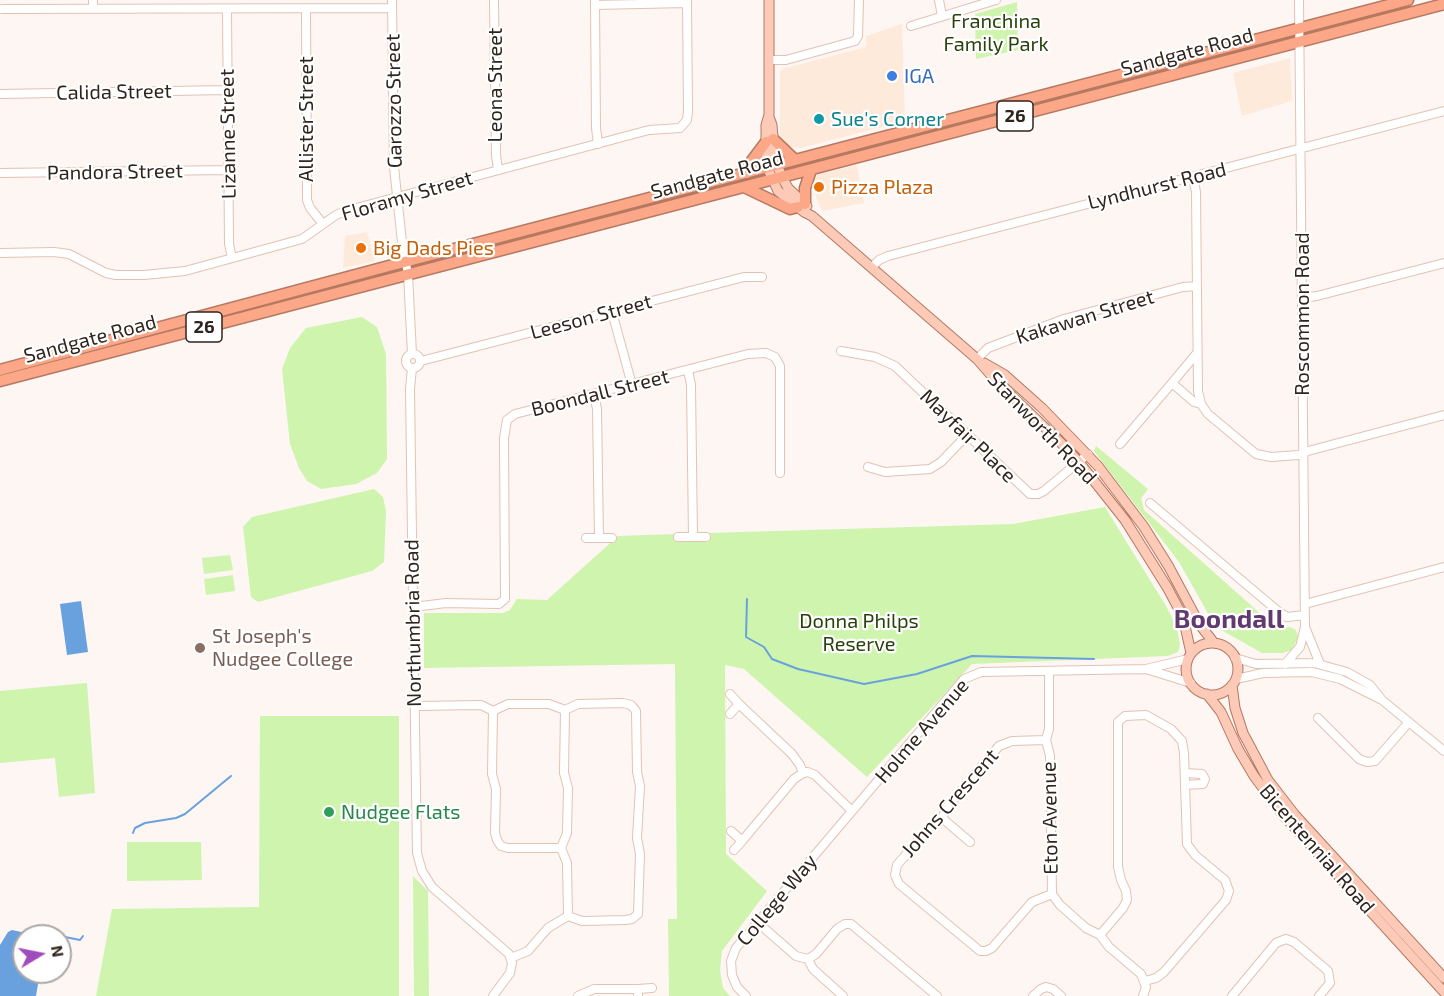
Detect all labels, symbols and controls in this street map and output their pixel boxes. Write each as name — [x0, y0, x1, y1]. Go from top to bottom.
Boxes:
park label: Franchina Family Park — [943, 9, 1049, 56]
street label: Sandgate Road — [1118, 23, 1256, 81]
street label: Leona Street — [483, 28, 507, 142]
street label: Garozzo Street — [381, 34, 407, 168]
street label: Allister Street — [294, 56, 318, 182]
place label: IGA — [904, 64, 934, 88]
street label: Lizanne Street — [215, 69, 241, 199]
marker: IGA — [885, 69, 899, 83]
street label: Calida Street — [56, 79, 172, 105]
road number: 26 — [997, 101, 1033, 131]
place label: Sue's Corner — [831, 107, 944, 131]
marker: Sue's Corner — [812, 112, 826, 126]
street label: Sandgate Road — [648, 146, 786, 204]
street label: Lyndhurst Road — [1085, 157, 1229, 215]
street label: Pandora Street — [47, 159, 183, 185]
street label: Floramy Street — [339, 166, 475, 226]
place label: Pizza Plaza — [831, 175, 933, 199]
marker: Pizza Plaza — [812, 180, 826, 194]
street label: Roscommon Road — [1290, 232, 1314, 396]
place label: Big Dads Pies — [373, 236, 494, 260]
marker: Big Dads Pies — [354, 241, 368, 255]
street label: Kakawan Street — [1013, 285, 1157, 349]
street label: Leeson Street — [528, 289, 654, 345]
street label: Sandgate Road — [21, 310, 159, 368]
road number: 26 — [186, 312, 222, 342]
street label: Boondall Street — [529, 364, 671, 422]
street label: Stanworth Road — [982, 367, 1102, 489]
street label: Mayfair Place — [915, 384, 1021, 488]
street label: Northumbria Road — [400, 539, 426, 707]
district label: Boondall — [1174, 603, 1284, 635]
park label: Donna Philps Reserve — [799, 609, 919, 656]
place label: St Joseph's Nudgee College — [212, 624, 353, 671]
marker: St Joseph's Nudgee College — [193, 641, 207, 655]
street label: Holme Avenue — [870, 674, 974, 788]
street label: Johns Crescent — [896, 744, 1004, 862]
street label: Eton Avenue — [1037, 761, 1063, 875]
street label: Bicentennial Road — [1254, 779, 1380, 919]
place label: Nudgee Flats — [341, 800, 460, 824]
marker: Nudgee Flats — [322, 805, 336, 819]
street label: College Way — [732, 849, 822, 951]
north arrow — [12, 924, 72, 984]
text: N — [48, 944, 69, 958]

